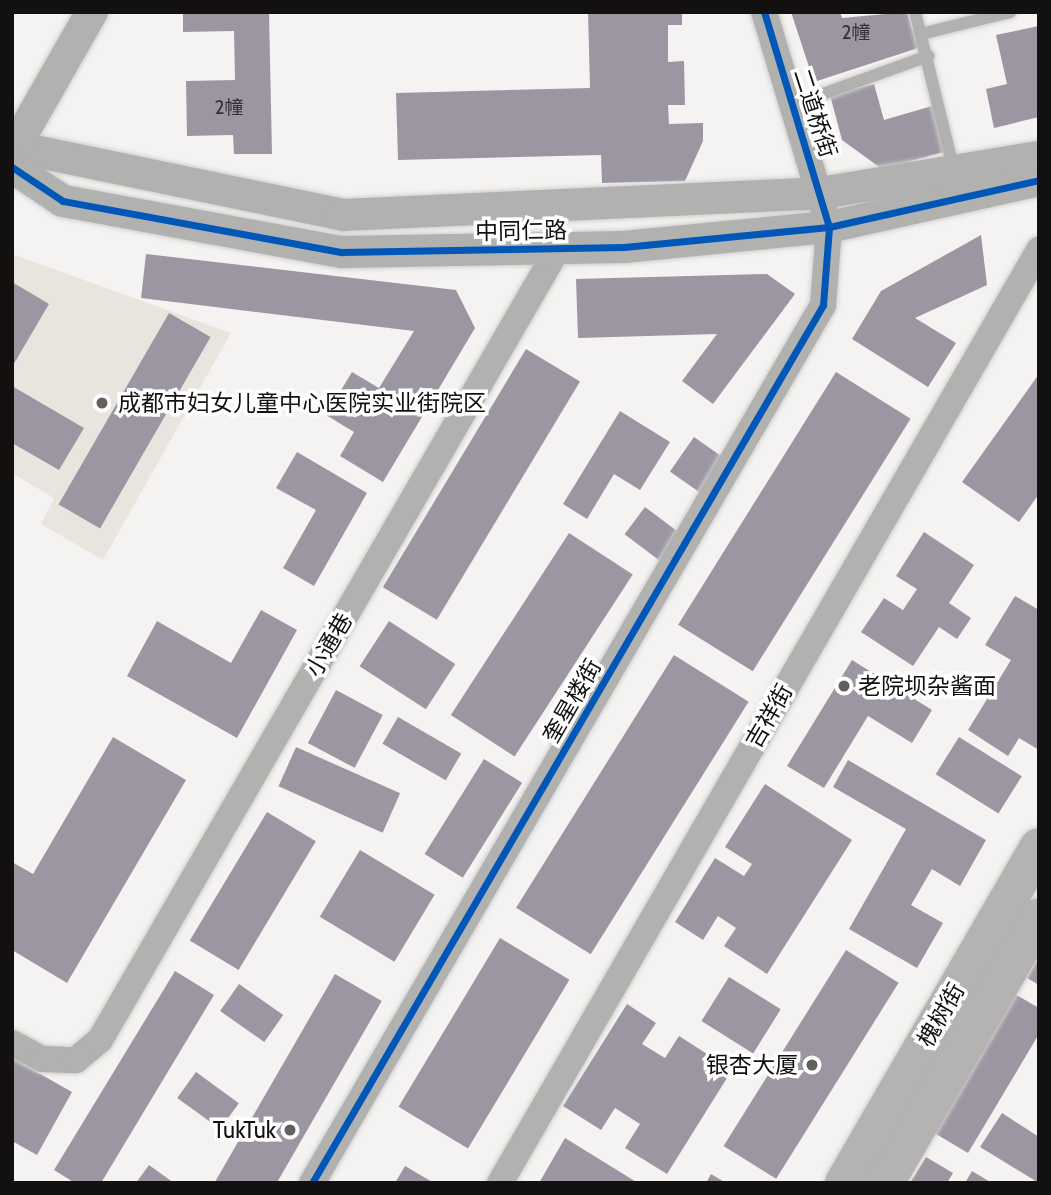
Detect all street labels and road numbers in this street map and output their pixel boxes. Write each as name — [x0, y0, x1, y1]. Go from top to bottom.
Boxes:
street label: 二道桥街 — [788, 65, 842, 161]
street label: 中同仁路 — [475, 216, 567, 246]
street label: 小通巷 — [300, 608, 358, 682]
street label: 奎星楼街 — [537, 654, 607, 748]
street label: 吉祥街 — [740, 679, 798, 753]
street label: 槐树街 — [912, 978, 970, 1052]

